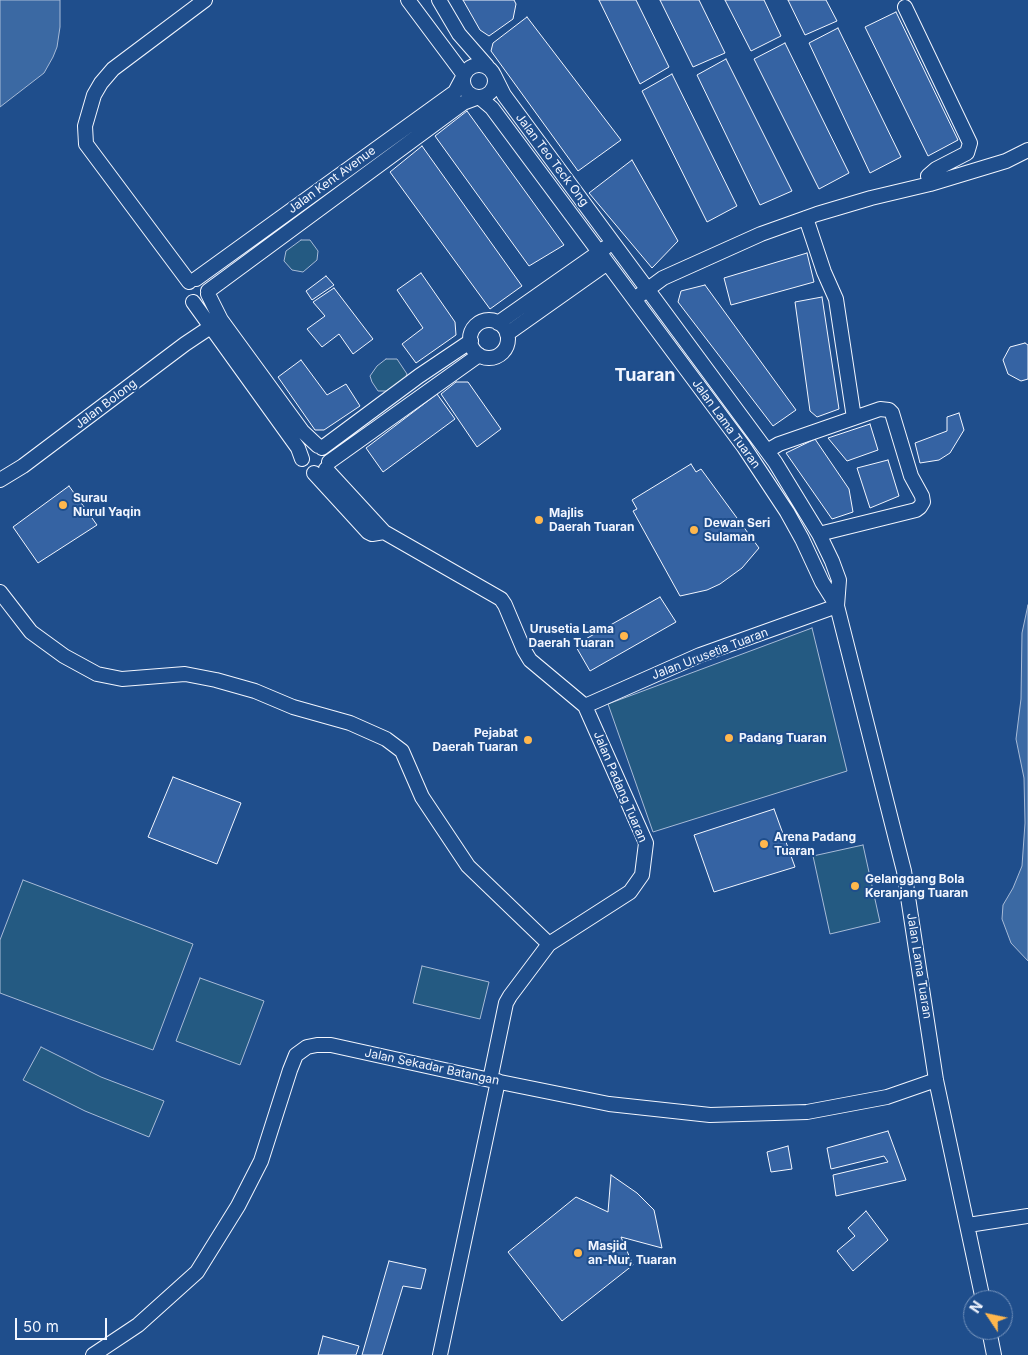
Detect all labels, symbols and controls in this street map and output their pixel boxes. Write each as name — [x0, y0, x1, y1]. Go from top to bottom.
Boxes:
street label: Jalan Teo Teck Ong — [512, 111, 592, 209]
street label: Jalan Kent Avenue — [285, 143, 379, 217]
district label: Tuaran — [614, 365, 676, 387]
street label: Jalan Bolong — [72, 376, 140, 432]
street label: Jalan Lama Tuaran — [689, 377, 763, 471]
place label: Surau Nurul Yaqin — [73, 491, 141, 519]
marker: Surau Nurul Yaqin — [57, 499, 69, 511]
place label: Majlis Daerah Tuaran — [549, 506, 635, 534]
marker: Majlis Daerah Tuaran — [533, 514, 545, 526]
place label: Dewan Seri Sulaman — [704, 516, 770, 544]
marker: Dewan Seri Sulaman — [688, 524, 700, 536]
place label: Urusetia Lama Daerah Tuaran — [528, 622, 614, 650]
street label: Jalan Urusetia Tuaran — [650, 625, 770, 683]
marker: Urusetia Lama Daerah Tuaran — [618, 630, 630, 642]
place label: Pejabat Daerah Tuaran — [432, 726, 518, 754]
street label: Jalan Padang Tuaran — [590, 729, 650, 845]
place label: Padang Tuaran — [739, 731, 827, 745]
marker: Padang Tuaran — [723, 732, 735, 744]
marker: Pejabat Daerah Tuaran — [522, 734, 534, 746]
place label: Arena Padang Tuaran — [774, 830, 856, 858]
marker: Arena Padang Tuaran — [758, 838, 770, 850]
place label: Gelanggang Bola Keranjang Tuaran — [865, 872, 968, 900]
marker: Gelanggang Bola Keranjang Tuaran — [849, 880, 861, 892]
street label: Jalan Lama Tuaran — [904, 912, 934, 1020]
street label: Jalan Sekadar Batangan — [363, 1046, 501, 1088]
place label: Masjid an-Nur, Tuaran — [588, 1239, 676, 1267]
marker: Masjid an-Nur, Tuaran — [572, 1247, 584, 1259]
north arrow — [963, 1290, 1013, 1340]
text: N — [966, 1298, 986, 1316]
scale bar — [18, 1308, 110, 1340]
text: 50 m — [23, 1317, 59, 1336]

